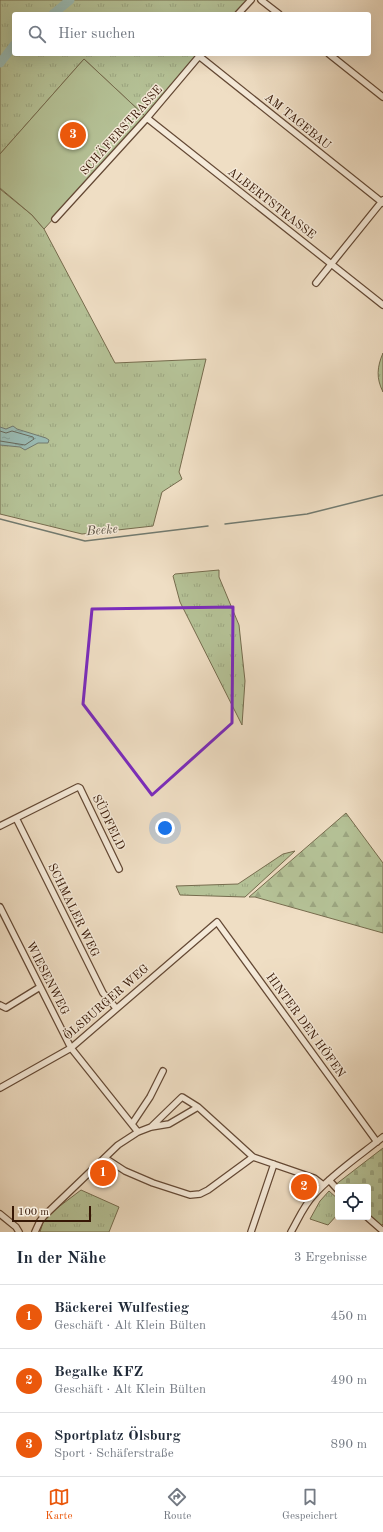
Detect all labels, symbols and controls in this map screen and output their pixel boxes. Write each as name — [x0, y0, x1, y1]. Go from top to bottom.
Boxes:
search box — [12, 12, 371, 56]
icon: search — [26, 23, 48, 45]
text: Hier suchen — [58, 27, 135, 42]
street label: SCHÄFERSTRASSE — [75, 81, 165, 178]
street label: AM TAGEBAU — [262, 92, 333, 152]
pin: 3 — [60, 120, 86, 150]
street label: ALBERTSTRASSE — [225, 166, 318, 242]
water label: Beeke — [85, 523, 118, 538]
street label: SÜDFELD — [90, 791, 130, 852]
your location — [155, 818, 175, 838]
street label: SCHMALER WEG — [45, 862, 101, 959]
street label: WIESENWEG — [23, 940, 71, 1017]
street label: ÖLSBURGER WEG — [59, 959, 152, 1043]
street label: HINTER DEN HÖFEN — [263, 969, 350, 1080]
pin: 1 — [90, 1158, 116, 1188]
pin: 2 — [291, 1172, 317, 1202]
map controls — [335, 1184, 371, 1220]
button: locate — [335, 1184, 371, 1220]
scale bar — [12, 1204, 91, 1223]
text: 100 m — [18, 1207, 49, 1218]
text: In der Nähe — [16, 1250, 106, 1267]
text: 3 Ergebnisse — [294, 1251, 367, 1264]
text: Bäckerei Wulfestieg — [54, 1301, 189, 1316]
text: 1 — [25, 1310, 33, 1323]
text: 450 m — [330, 1310, 367, 1323]
text: Geschäft · Alt Klein Bülten — [54, 1319, 206, 1332]
text: Begalke KFZ — [54, 1365, 143, 1380]
text: 2 — [25, 1374, 33, 1387]
text: 490 m — [330, 1374, 367, 1387]
text: Geschäft · Alt Klein Bülten — [54, 1383, 206, 1396]
text: Sportplatz Ölsburg — [54, 1429, 181, 1444]
text: 3 — [25, 1438, 33, 1451]
text: 890 m — [330, 1438, 367, 1451]
text: Sport · Schäferstraße — [54, 1447, 174, 1460]
tab: Karte — [45, 1486, 73, 1524]
tab: Route — [163, 1486, 191, 1524]
tab: Gespeichert — [282, 1486, 338, 1524]

